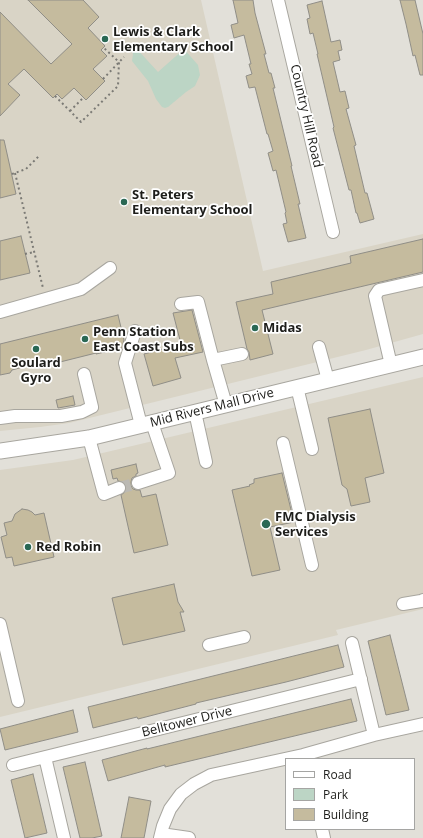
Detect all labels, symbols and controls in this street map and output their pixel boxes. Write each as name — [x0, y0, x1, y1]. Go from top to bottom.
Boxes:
place label: Lewis & Clark Elementary School — [113, 24, 234, 55]
marker: Lewis & Clark Elementary School — [100, 34, 110, 44]
street label: Country Hill Road — [287, 63, 325, 169]
place label: St. Peters Elementary School — [132, 187, 253, 218]
marker: St. Peters Elementary School — [119, 197, 129, 207]
place label: Midas — [263, 320, 302, 336]
marker: Midas — [250, 323, 260, 333]
place label: Penn Station East Coast Subs — [93, 324, 194, 355]
marker: Penn Station East Coast Subs — [80, 334, 90, 344]
marker: Soulard Gyro — [31, 344, 41, 354]
place label: Soulard Gyro — [11, 355, 61, 386]
street label: Mid Rivers Mall Drive — [149, 385, 275, 431]
place label: FMC Dialysis Services — [275, 509, 356, 540]
marker: FMC Dialysis Services — [260, 518, 272, 530]
place label: Red Robin — [36, 539, 101, 555]
marker: Red Robin — [23, 542, 33, 552]
street label: Belltower Drive — [140, 703, 234, 741]
legend — [285, 758, 415, 830]
text: Road — [323, 766, 352, 783]
text: Park — [323, 786, 348, 803]
text: Building — [323, 806, 368, 823]

